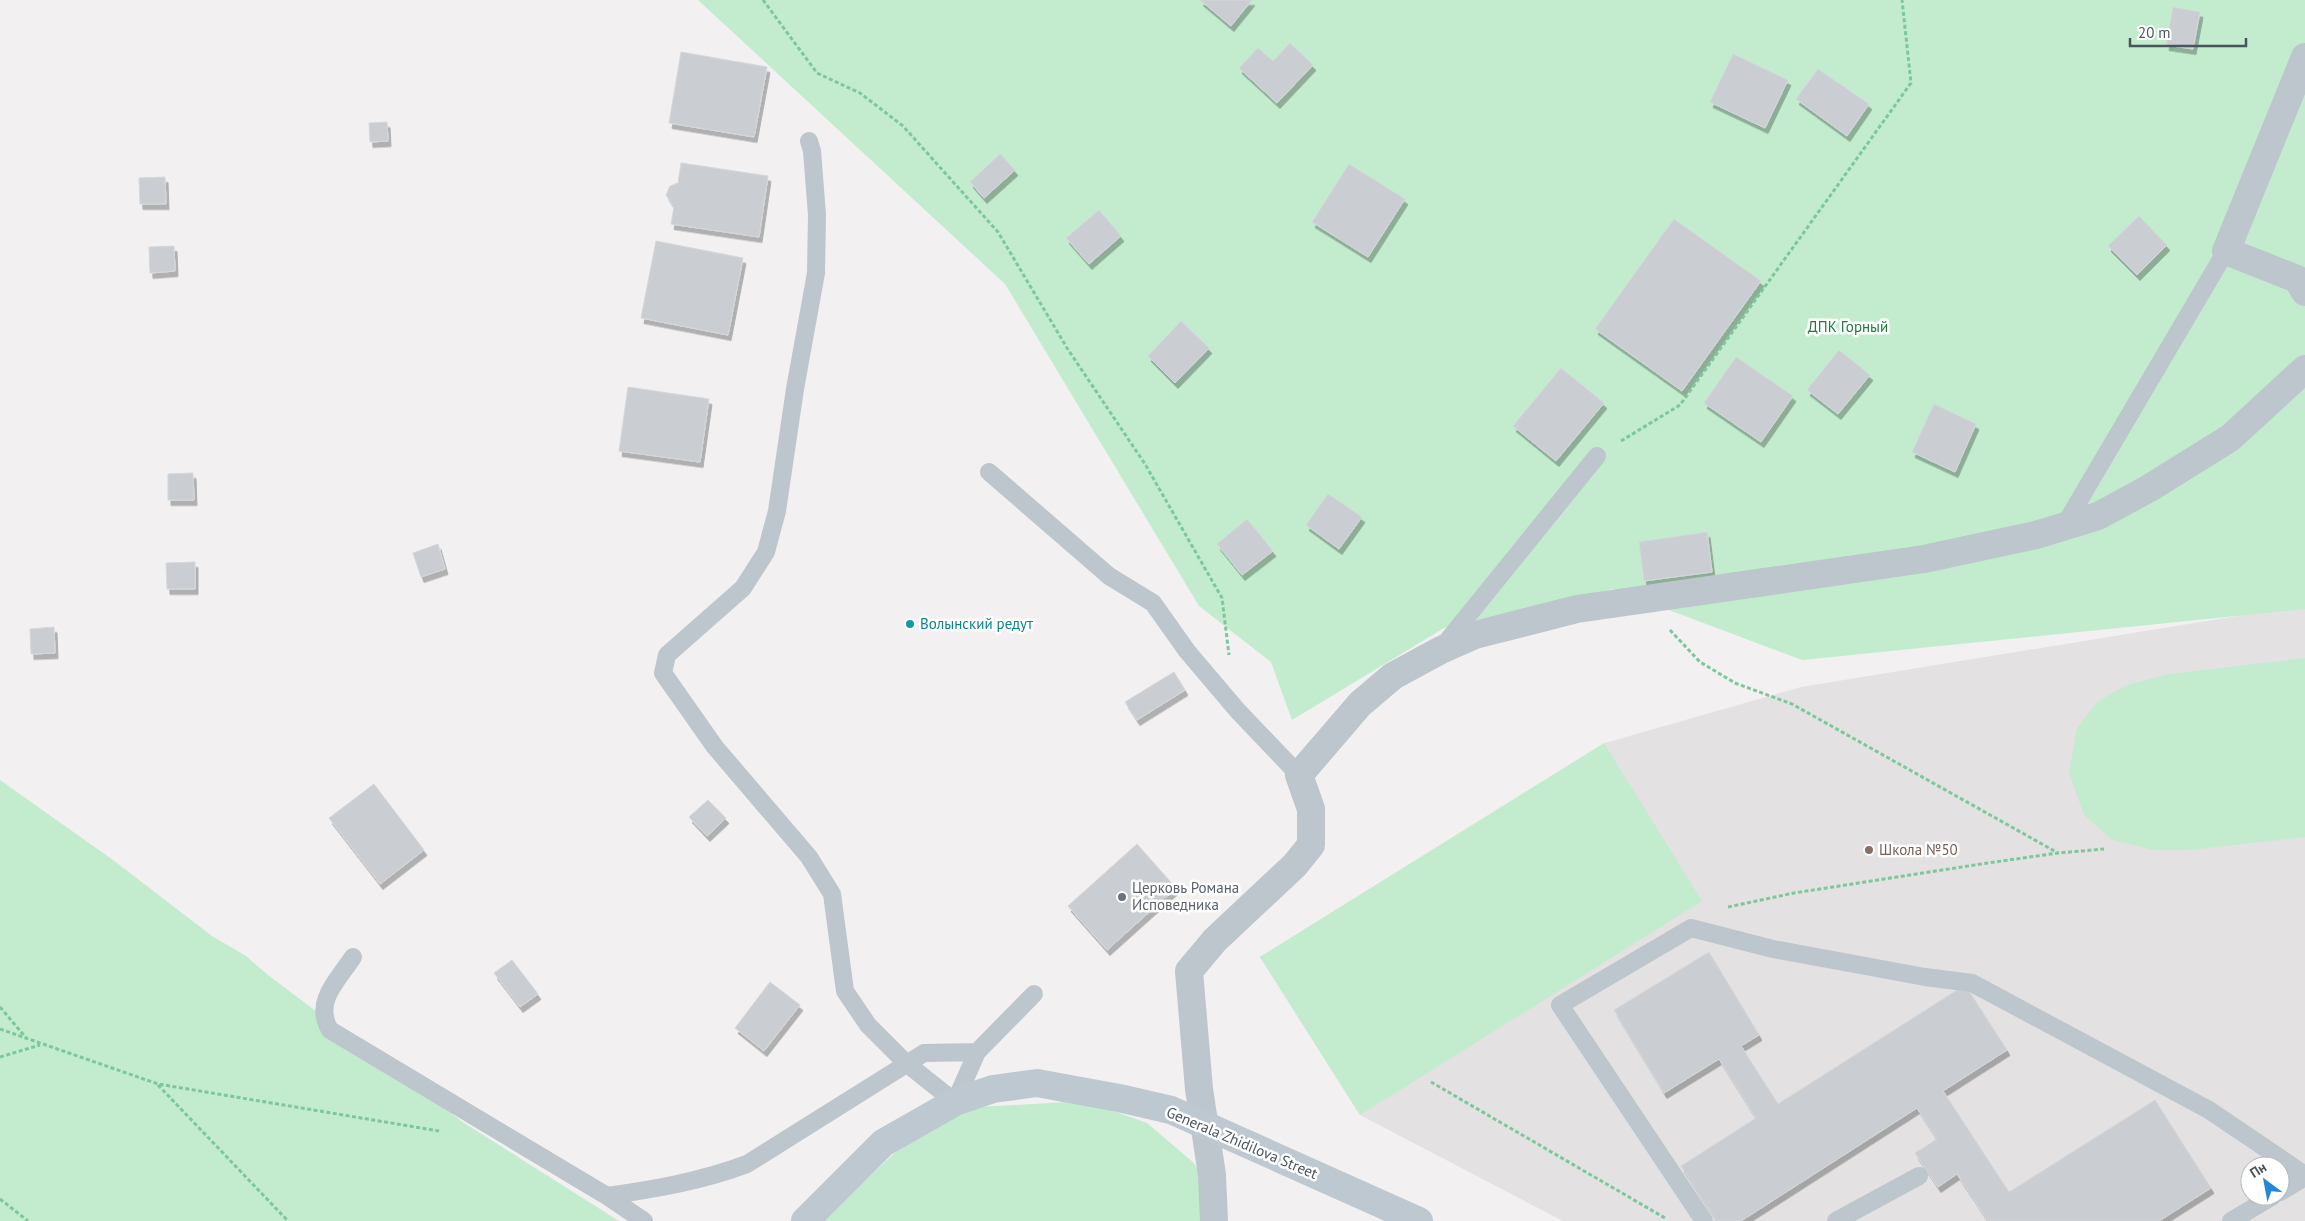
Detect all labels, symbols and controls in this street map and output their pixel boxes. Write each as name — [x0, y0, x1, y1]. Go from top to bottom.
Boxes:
scale bar — [2130, 15, 2246, 47]
text: 20 m — [2138, 23, 2171, 42]
park label: ДПК Горный — [1808, 317, 1888, 336]
place label: Волынский редут — [920, 614, 1033, 633]
marker: Волынский редут — [904, 618, 916, 630]
place label: Школа №50 — [1879, 840, 1958, 859]
marker: Школа №50 — [1863, 844, 1875, 856]
place label: Церковь Романа Исповедника — [1132, 878, 1239, 914]
marker: Церковь Романа Исповедника — [1116, 891, 1128, 903]
street label: Generala Zhidilova Street — [1164, 1102, 1321, 1183]
north arrow — [2240, 1156, 2290, 1206]
text: Пн — [2246, 1158, 2270, 1182]

